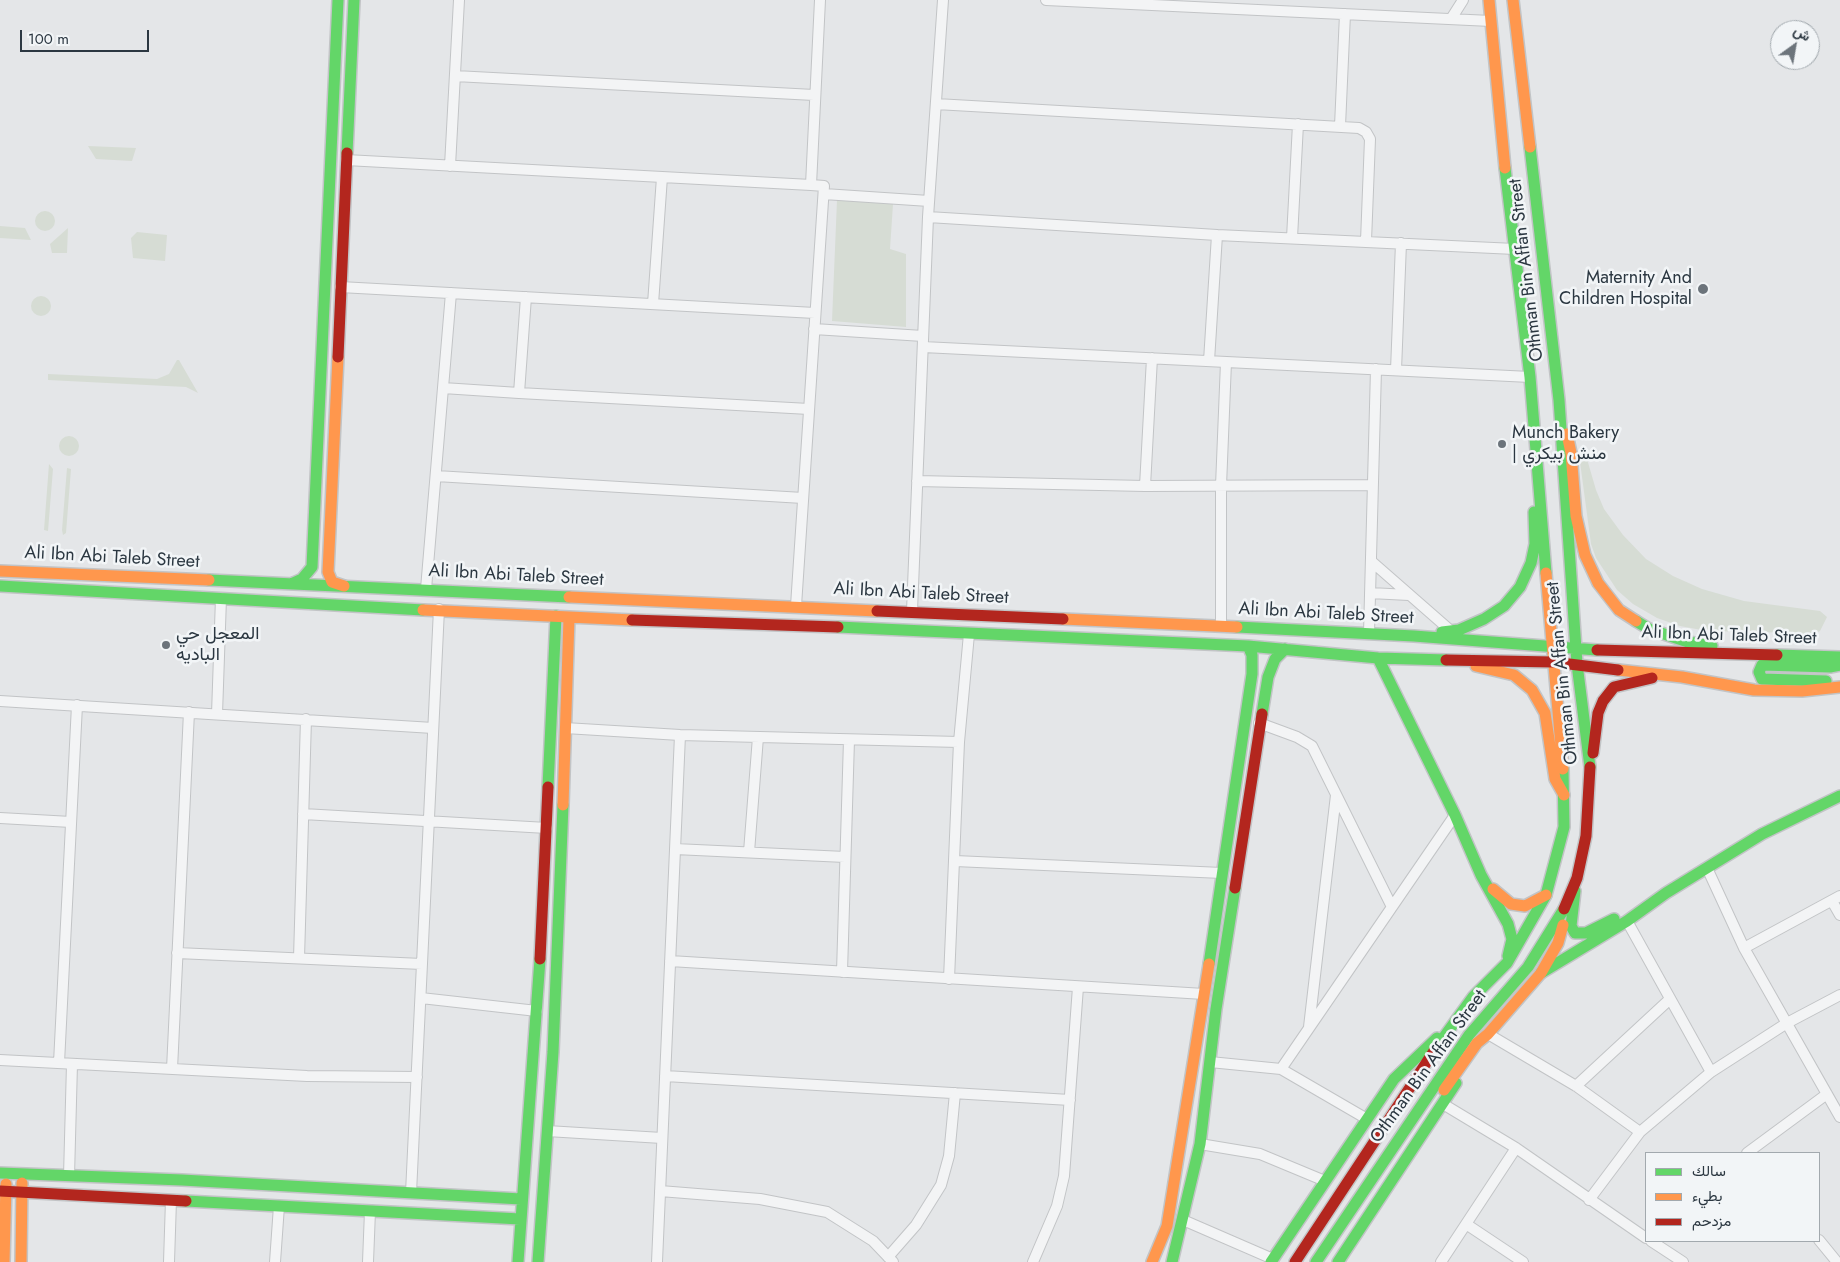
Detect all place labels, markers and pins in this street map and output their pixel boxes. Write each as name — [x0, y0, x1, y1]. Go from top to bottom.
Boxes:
place label: Maternity And Children Hospital — [1559, 268, 1692, 310]
marker: Maternity And Children Hospital — [1696, 282, 1710, 296]
place label: Munch Bakery | منش بيكري — [1512, 423, 1619, 466]
marker: Munch Bakery | منش بيكري — [1496, 438, 1508, 450]
place label: المعجل حي الباديه — [176, 624, 259, 666]
marker: المعجل حي الباديه — [160, 639, 172, 651]

